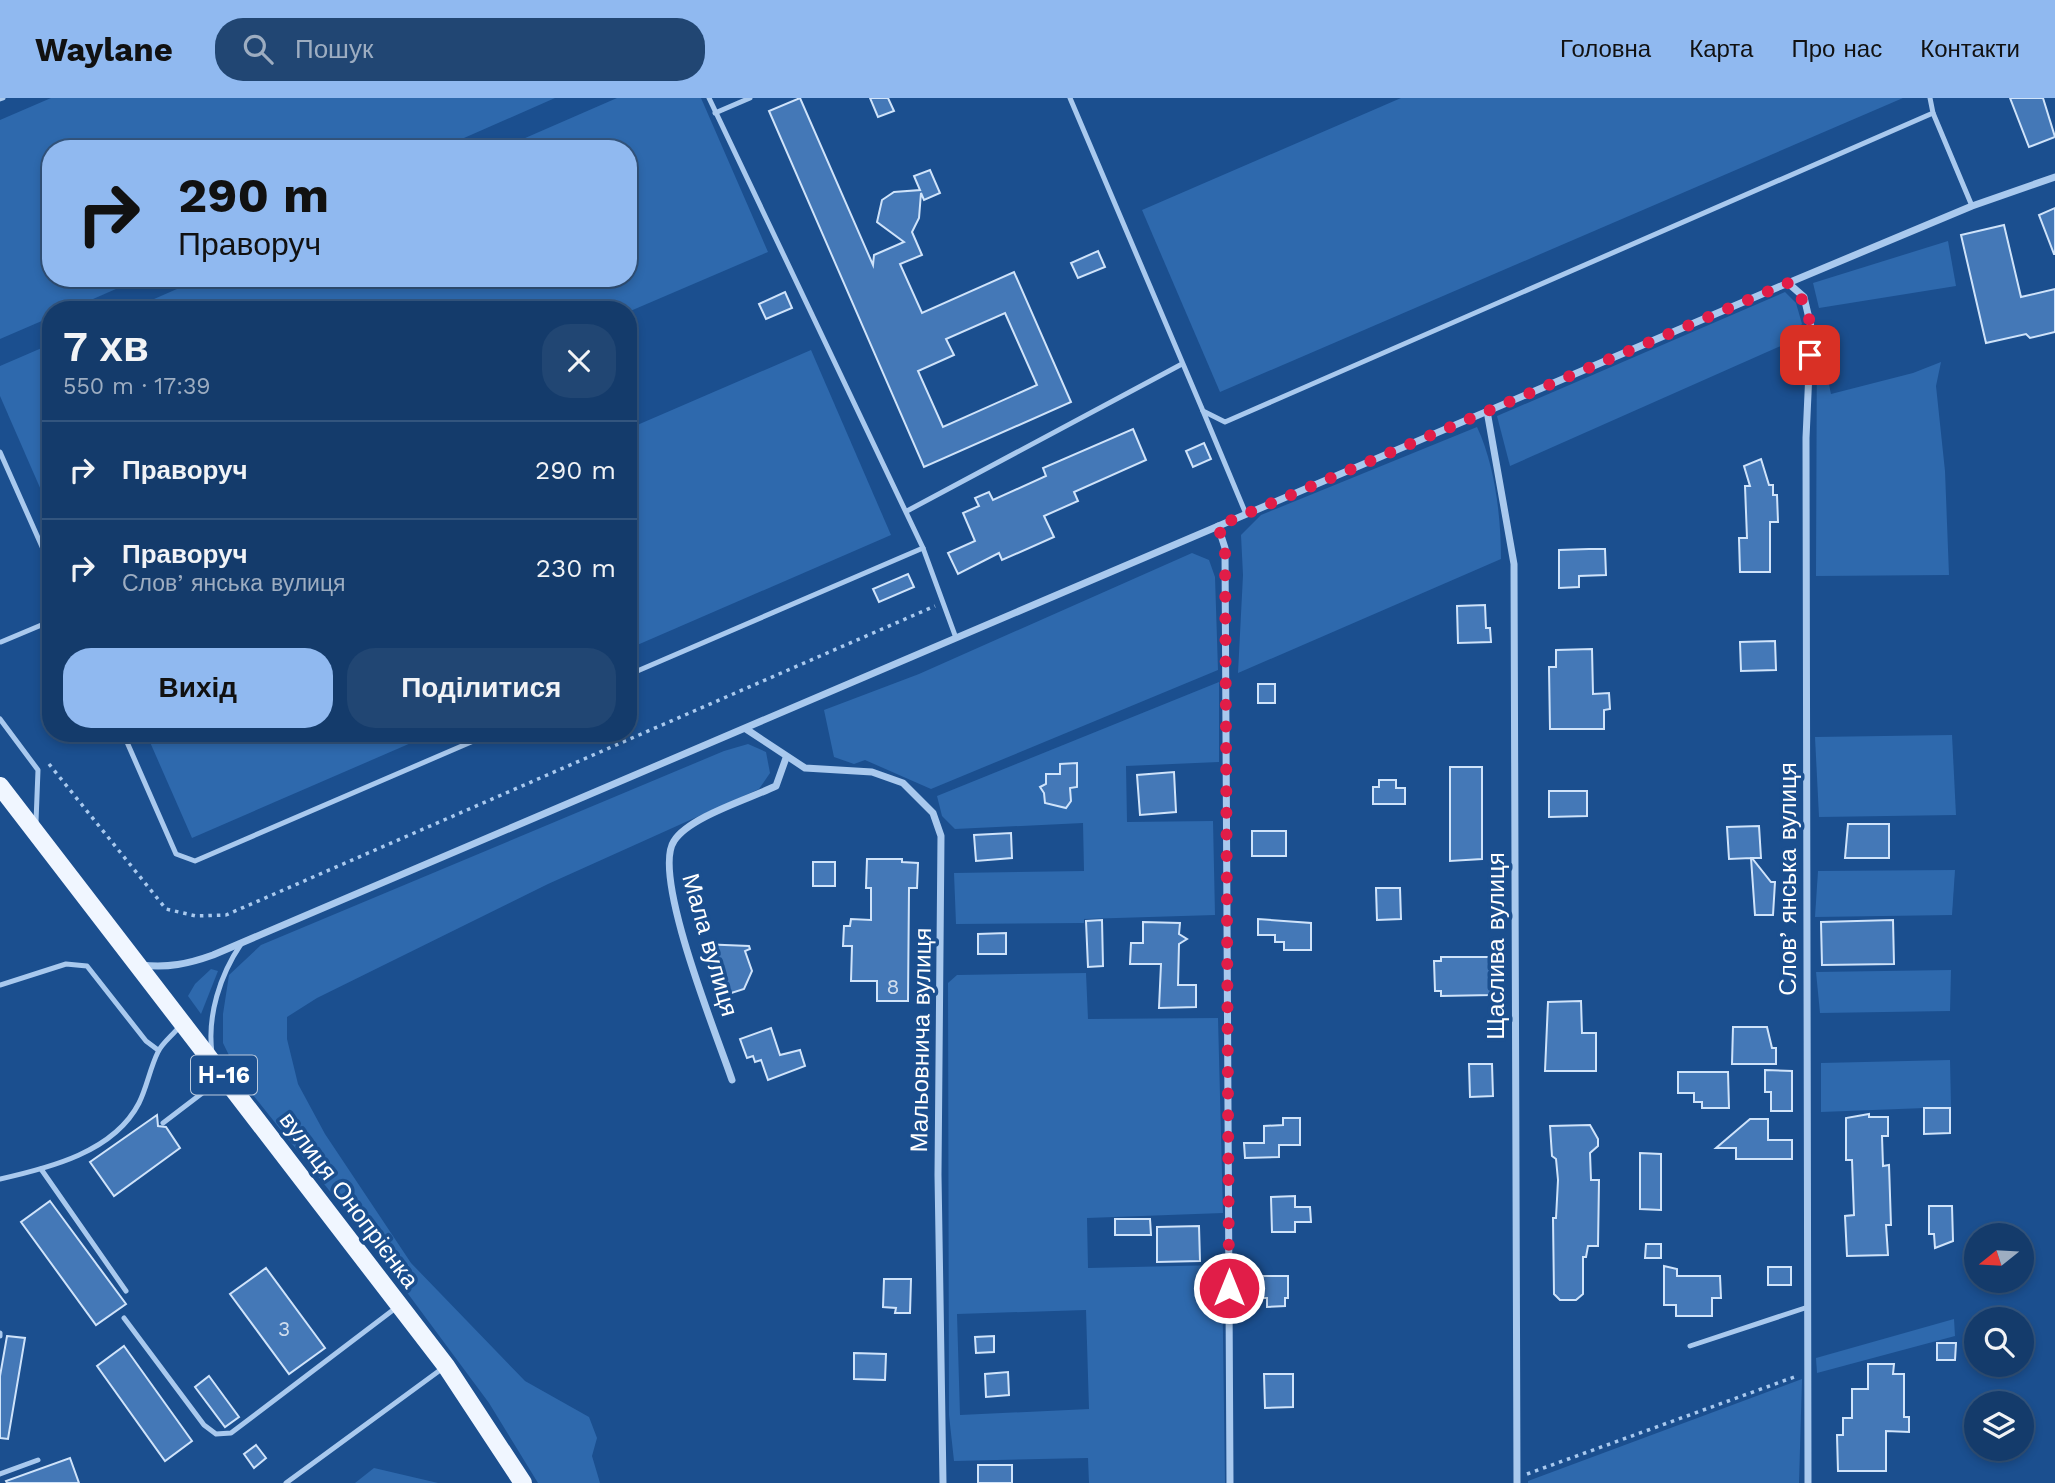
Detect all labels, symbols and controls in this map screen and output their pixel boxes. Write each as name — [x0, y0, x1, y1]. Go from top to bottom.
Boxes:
search box — [215, 18, 705, 81]
text: Waylane — [35, 30, 173, 69]
icon: search — [239, 30, 277, 68]
text: Пошук — [295, 34, 373, 64]
text: Головна — [1560, 35, 1651, 63]
text: Карта — [1689, 35, 1753, 63]
text: Про нас — [1791, 35, 1882, 63]
text: Контакти — [1920, 35, 2020, 63]
text: 290 m — [178, 166, 329, 224]
icon: right — [63, 168, 154, 259]
text: Праворуч — [178, 225, 321, 263]
text: 7 хв — [63, 322, 149, 371]
button: close — [542, 324, 616, 398]
pin — [1780, 325, 1840, 385]
icon: arrive — [1791, 336, 1829, 374]
text: 550 m · 17:39 — [63, 373, 211, 400]
icon: right — [63, 451, 101, 489]
text: Праворуч — [122, 455, 248, 485]
text: 290 m — [535, 455, 616, 485]
text: Праворуч — [122, 539, 248, 569]
icon: right — [63, 549, 101, 587]
text: 230 m — [536, 553, 616, 583]
text: Словʼянська вулиця — [122, 570, 346, 597]
button: Вихід — [63, 648, 333, 728]
button: Поділитися — [347, 648, 616, 728]
street label: Словʼянська вулиця — [1774, 762, 1802, 996]
street label: Щаслива вулиця — [1482, 852, 1510, 1040]
street label: Мала вулиця — [676, 870, 744, 1020]
street label: Мальовнича вулиця — [905, 927, 937, 1153]
house number: 8 — [887, 974, 899, 999]
road number: Н-16 — [191, 1056, 257, 1094]
street label: вулиця Онопрієнка — [274, 1107, 425, 1294]
north arrow — [1964, 1223, 2034, 1293]
map controls — [1964, 1223, 2034, 1461]
position arrow — [1192, 1251, 1266, 1325]
button: search — [1964, 1307, 2034, 1377]
house number: 3 — [278, 1316, 290, 1341]
button: layers — [1964, 1391, 2034, 1461]

